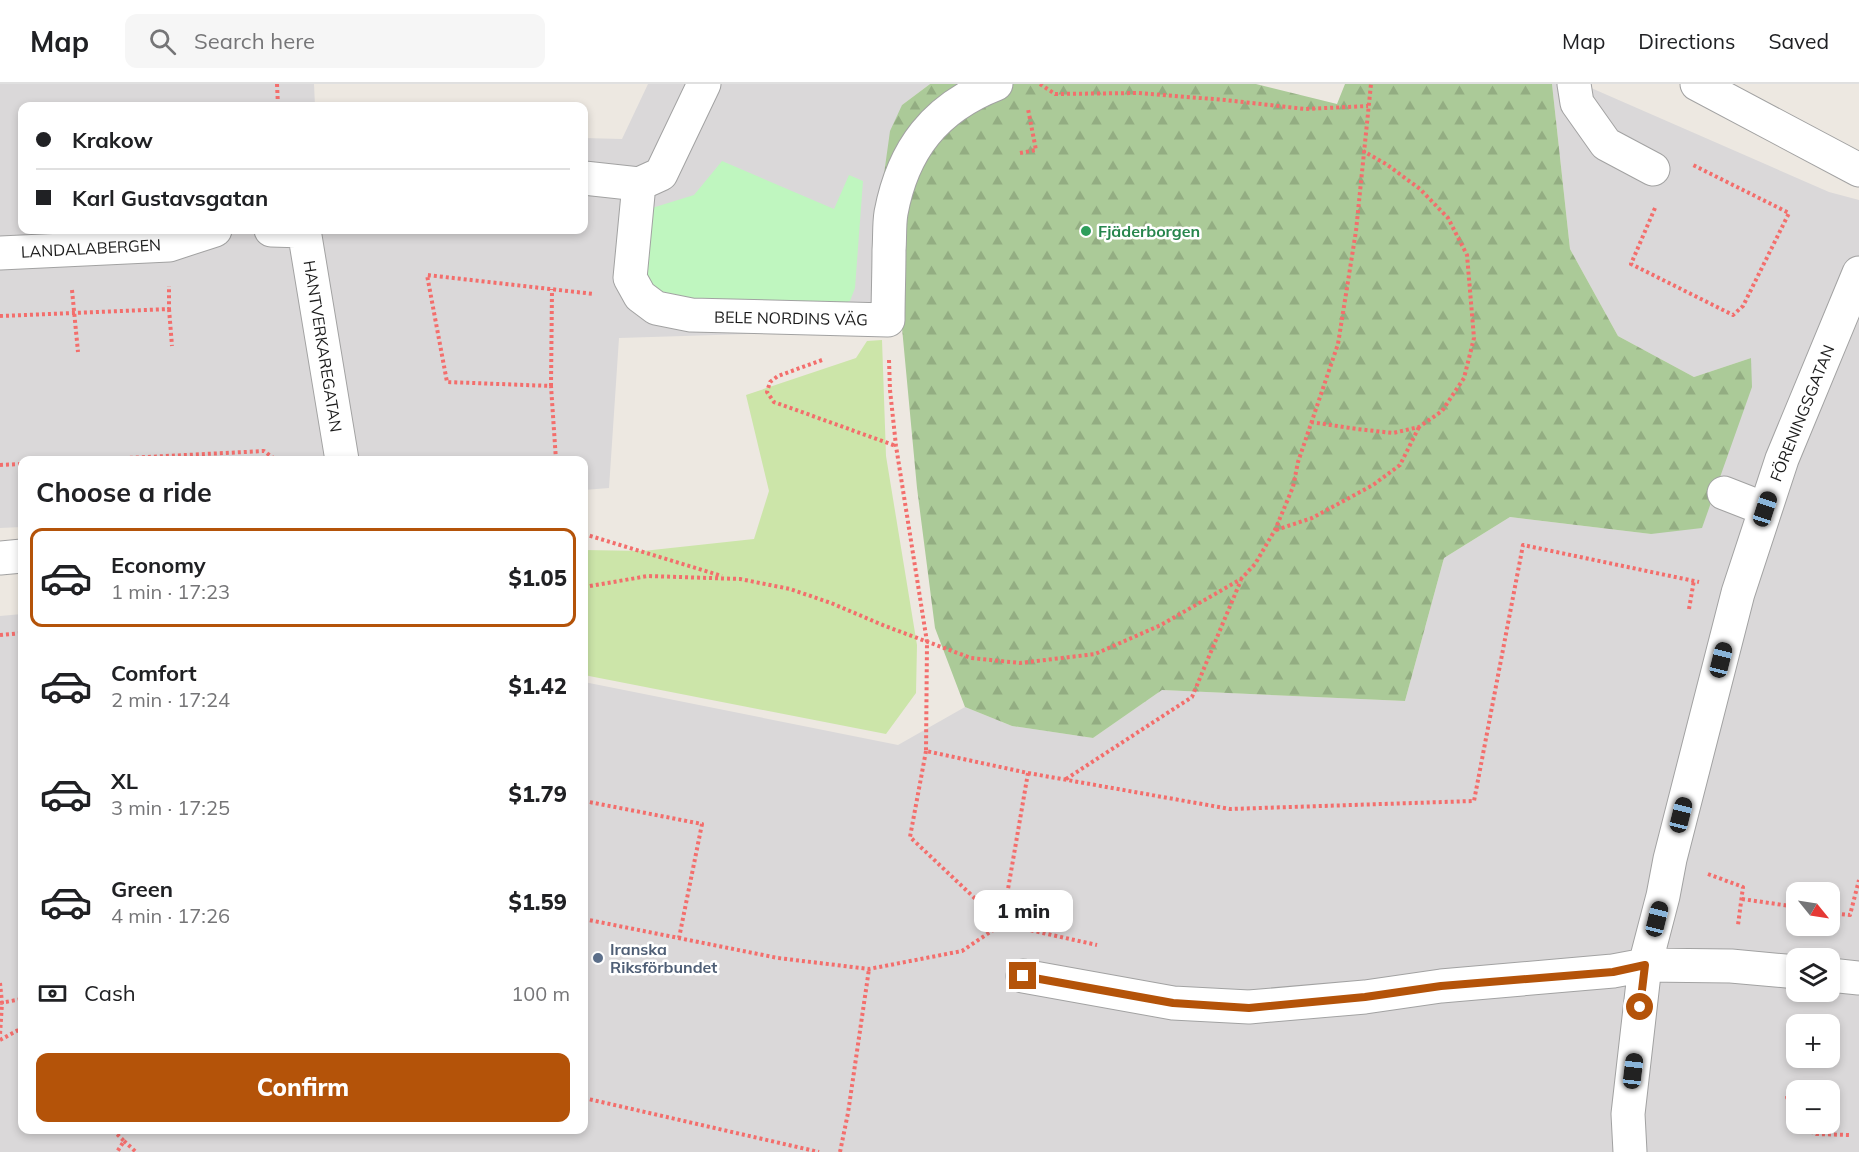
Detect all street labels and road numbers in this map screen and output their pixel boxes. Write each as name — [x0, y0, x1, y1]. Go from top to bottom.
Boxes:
street label: LANDALABERGEN — [21, 234, 161, 262]
street label: HANTVERKAREGATAN — [300, 259, 346, 433]
street label: BELE NORDINS VÄG — [714, 307, 868, 329]
street label: FÖRENINGSGATAN — [1765, 342, 1839, 484]

